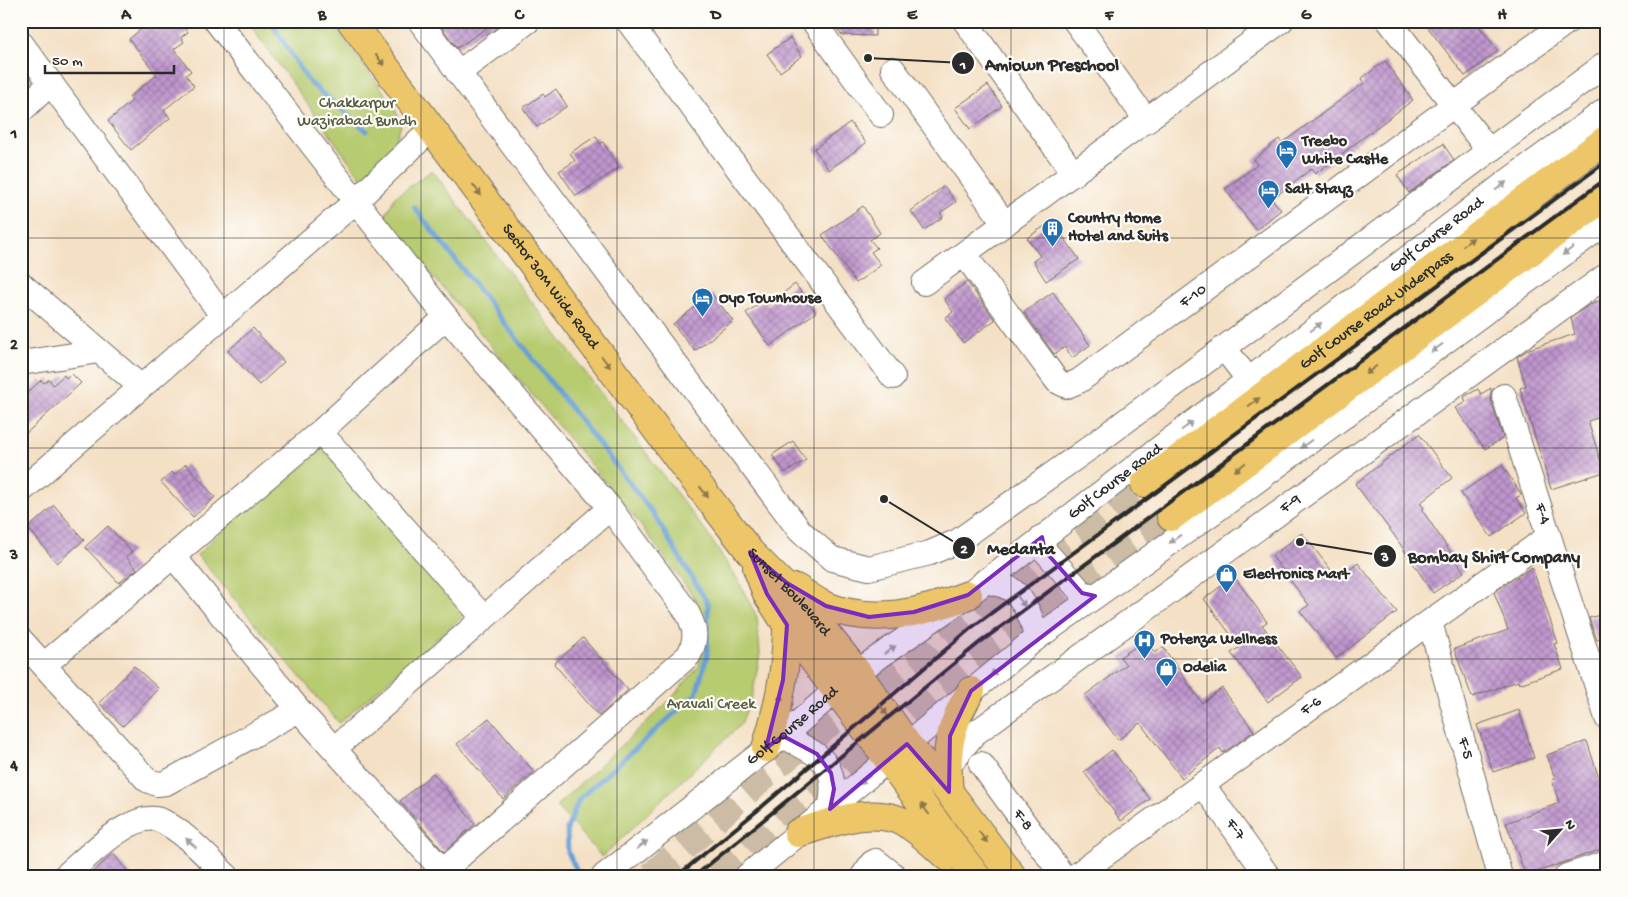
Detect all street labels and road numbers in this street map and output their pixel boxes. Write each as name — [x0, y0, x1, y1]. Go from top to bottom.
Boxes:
street label: Golf Course Road — [1386, 192, 1489, 278]
street label: Sector 30M Wide Road — [497, 221, 604, 354]
street label: Golf Course Road Underpass — [1296, 247, 1458, 374]
street label: F-10 — [1176, 280, 1211, 313]
street label: Golf Course Road — [1065, 439, 1168, 524]
street label: F-9 — [1276, 490, 1305, 519]
street label: F-4 — [1529, 500, 1554, 527]
street label: Sunset Boulevard — [742, 544, 835, 642]
street label: Golf Course Road — [743, 682, 844, 770]
street label: F-6 — [1297, 692, 1326, 721]
street label: F-5 — [1453, 734, 1477, 761]
street label: F-8 — [1008, 805, 1037, 835]
street label: F-7 — [1220, 815, 1249, 845]

